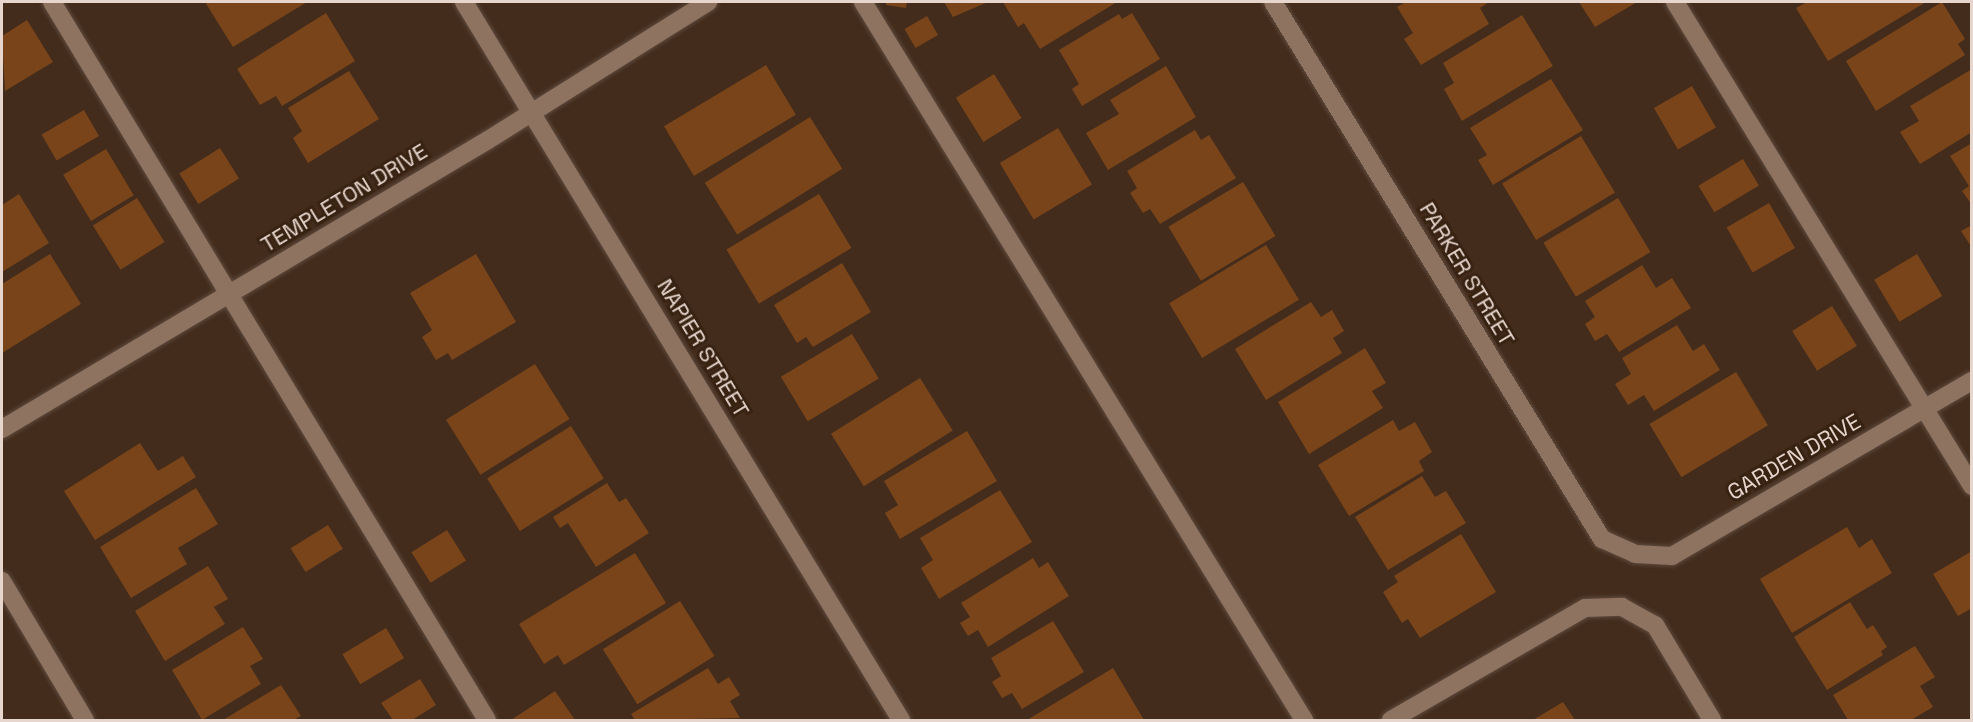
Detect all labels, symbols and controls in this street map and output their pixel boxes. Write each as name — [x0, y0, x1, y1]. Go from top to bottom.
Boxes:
street label: TEMPLETON DRIVE — [256, 138, 432, 258]
street label: PARKER STREET — [1414, 198, 1520, 350]
street label: NAPIER STREET — [651, 274, 755, 422]
street label: GARDEN DRIVE — [1723, 408, 1865, 506]

